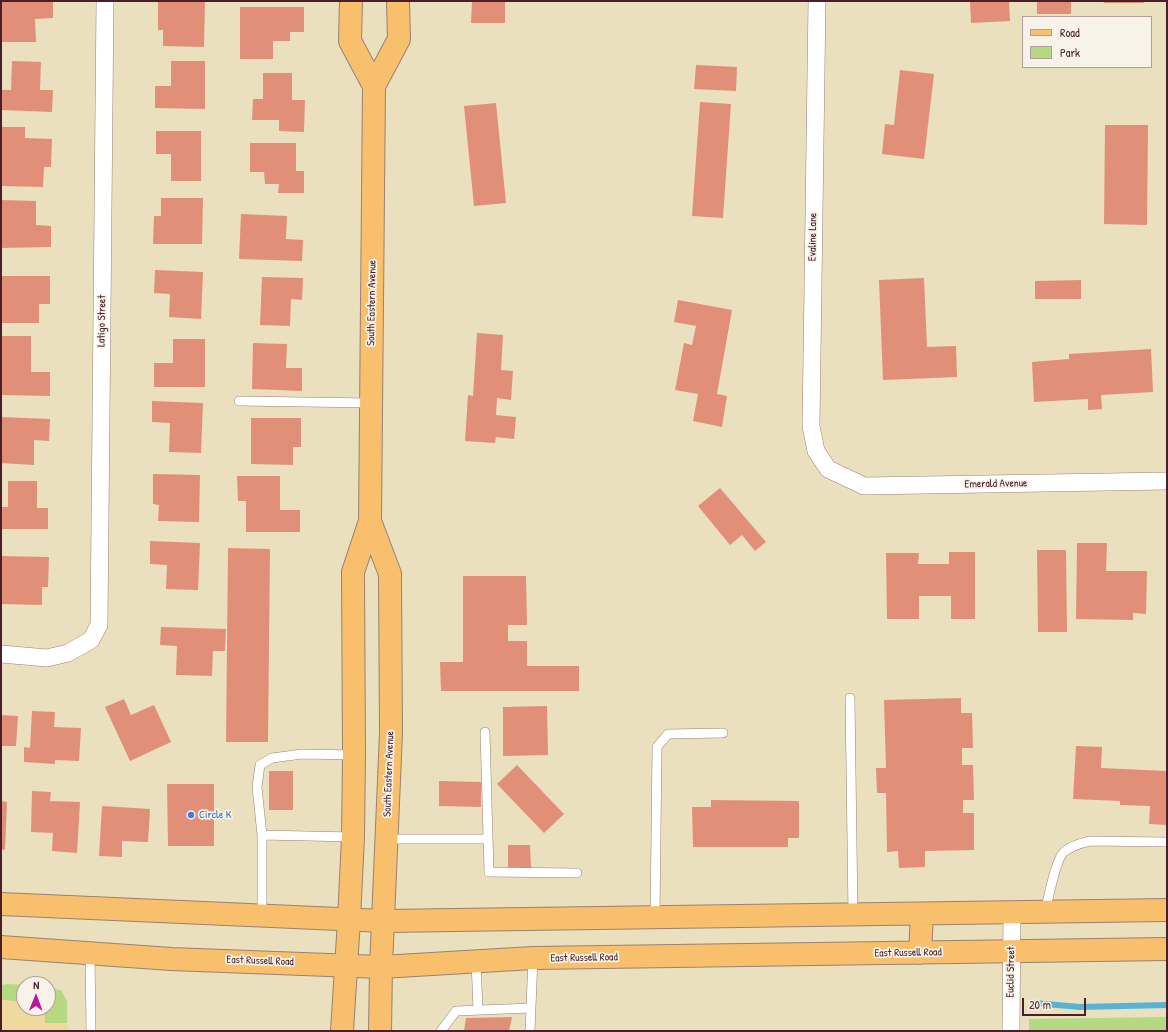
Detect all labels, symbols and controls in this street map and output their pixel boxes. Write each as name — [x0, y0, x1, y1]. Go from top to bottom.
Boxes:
legend — [1022, 16, 1152, 68]
text: Road — [1060, 24, 1080, 41]
text: Park — [1060, 44, 1080, 61]
street label: Evaline Lane — [806, 213, 820, 261]
street label: South Eastern Avenue — [365, 260, 379, 346]
street label: Latigo Street — [95, 295, 109, 347]
street label: Emerald Avenue — [964, 477, 1028, 491]
street label: South Eastern Avenue — [381, 731, 397, 817]
place label: Circle K — [199, 808, 232, 822]
marker: Circle K — [186, 810, 196, 820]
street label: East Russell Road — [874, 946, 942, 960]
street label: Euclid Street — [1004, 946, 1018, 998]
street label: East Russell Road — [550, 951, 618, 965]
street label: East Russell Road — [226, 953, 294, 969]
north arrow — [16, 976, 56, 1016]
text: N — [33, 978, 39, 992]
scale bar — [1024, 990, 1088, 1016]
text: 20 m — [1029, 996, 1051, 1013]

